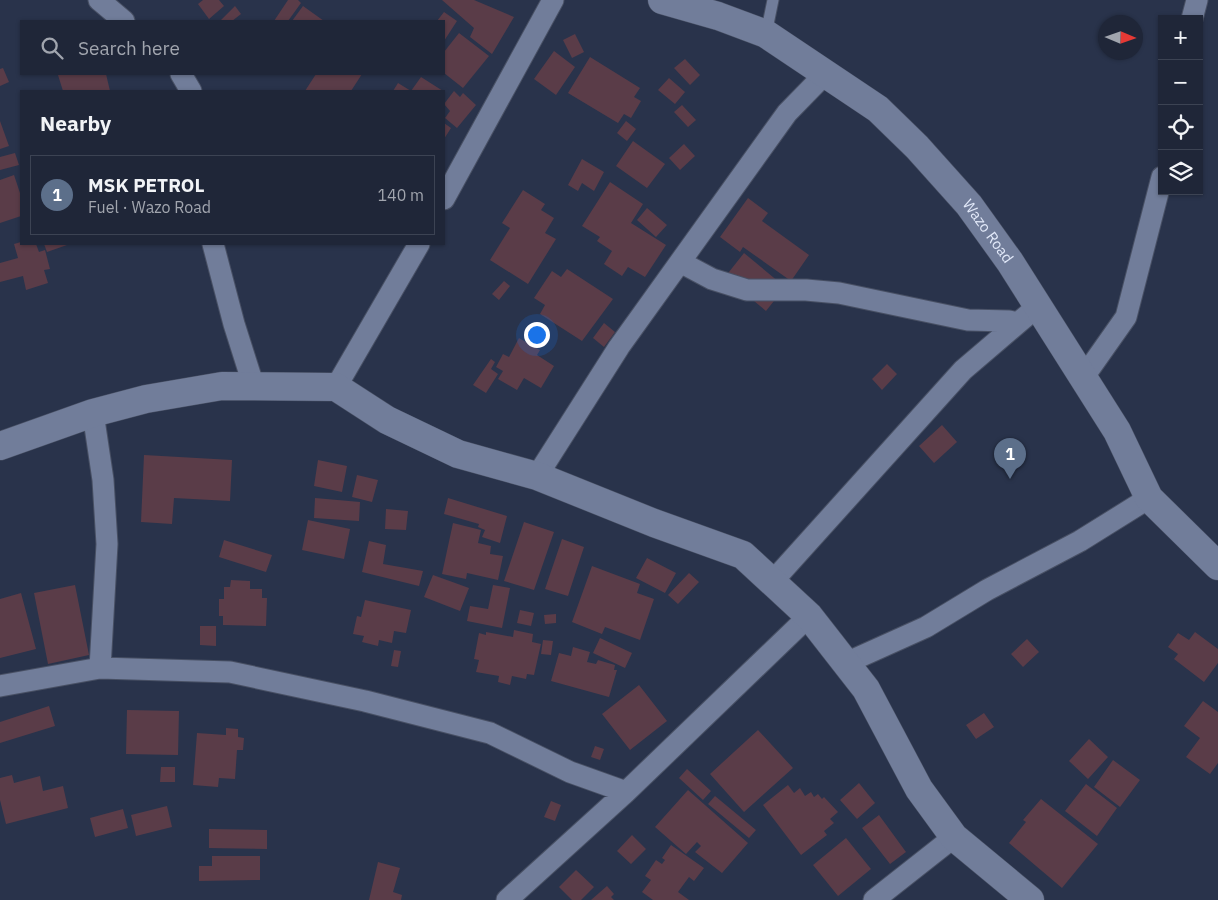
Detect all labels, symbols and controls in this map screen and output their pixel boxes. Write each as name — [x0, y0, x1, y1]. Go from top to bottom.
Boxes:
north arrow — [1098, 15, 1143, 60]
map controls — [1158, 15, 1203, 195]
button: + — [1158, 15, 1203, 60]
search box — [20, 20, 445, 75]
icon: search — [38, 34, 66, 62]
text: Search here — [78, 36, 180, 60]
button: − — [1158, 60, 1203, 105]
button: locate — [1158, 105, 1203, 150]
text: Nearby — [40, 109, 111, 137]
button: layers — [1158, 150, 1203, 195]
text: MSK PETROL — [88, 173, 204, 197]
text: 1 — [52, 185, 62, 205]
text: 140 m — [377, 185, 424, 205]
street label: Wazo Road — [959, 195, 1018, 267]
text: Fuel · Wazo Road — [88, 197, 211, 217]
your location — [524, 322, 550, 348]
pin: 1 — [994, 438, 1026, 479]

